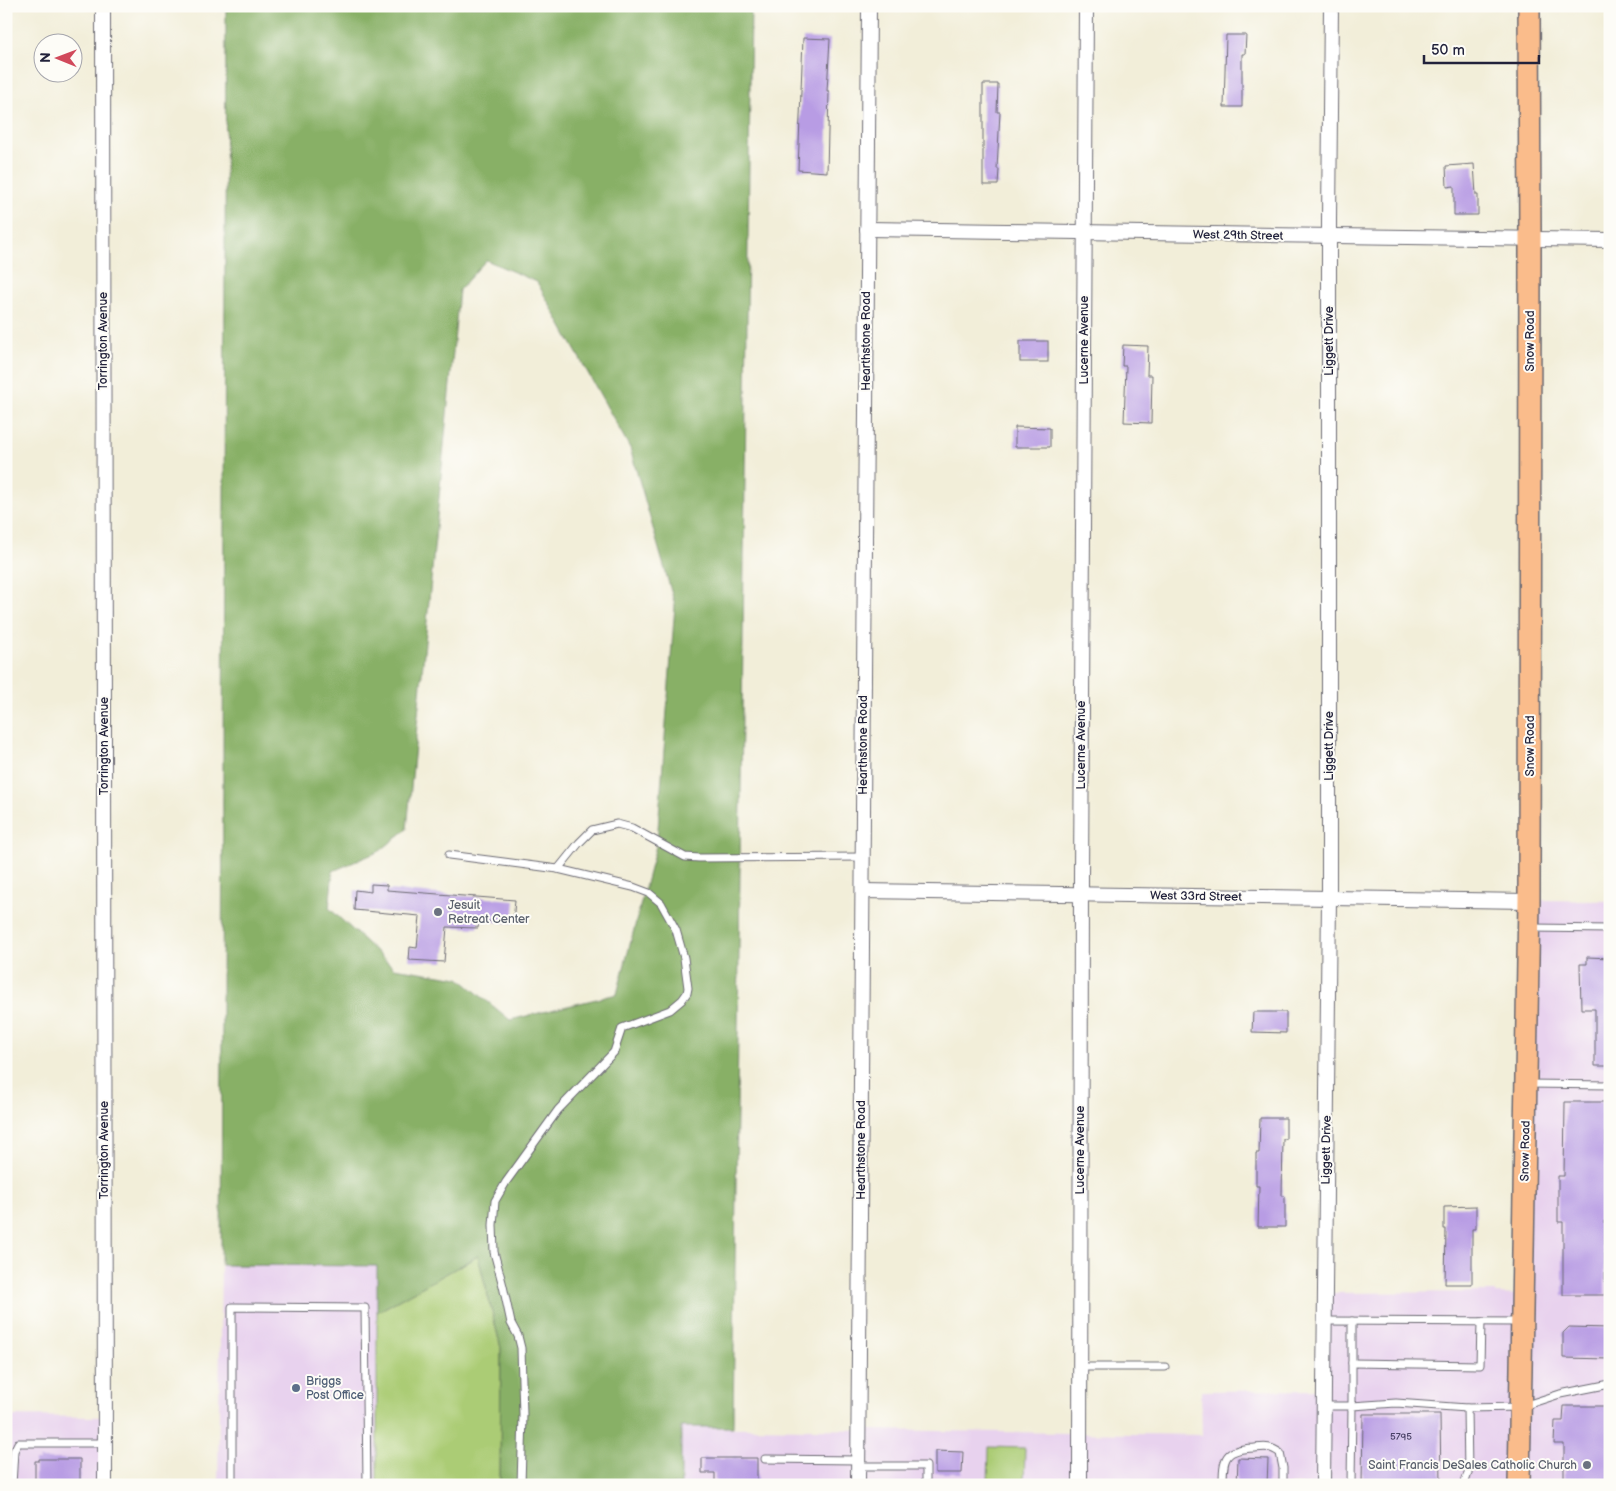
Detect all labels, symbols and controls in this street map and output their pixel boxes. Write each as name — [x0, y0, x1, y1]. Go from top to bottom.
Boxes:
north arrow — [32, 32, 82, 82]
scale bar — [1424, 32, 1538, 64]
text: 50 m — [1431, 41, 1465, 60]
text: N — [37, 52, 54, 63]
street label: West 29th Street — [1193, 227, 1284, 244]
street label: Hearthstone Road — [859, 291, 874, 391]
street label: Torrington Avenue — [96, 292, 111, 390]
street label: Lucerne Avenue — [1077, 296, 1092, 384]
street label: Liggett Drive — [1322, 306, 1337, 376]
street label: Snow Road — [1523, 310, 1538, 372]
street label: Hearthstone Road — [856, 695, 871, 795]
street label: Torrington Avenue — [97, 697, 112, 795]
street label: Lucerne Avenue — [1074, 701, 1089, 789]
street label: Liggett Drive — [1322, 711, 1337, 781]
street label: Snow Road — [1523, 715, 1538, 777]
street label: West 33rd Street — [1150, 888, 1242, 905]
place label: Jesuit Retreat Center — [448, 898, 530, 927]
marker: Jesuit Retreat Center — [432, 906, 444, 918]
street label: Hearthstone Road — [854, 1100, 869, 1200]
street label: Torrington Avenue — [97, 1101, 112, 1199]
street label: Lucerne Avenue — [1073, 1106, 1088, 1194]
street label: Liggett Drive — [1318, 1115, 1335, 1185]
street label: Snow Road — [1517, 1120, 1534, 1182]
place label: Briggs Post Office — [306, 1374, 364, 1403]
marker: Briggs Post Office — [290, 1382, 302, 1394]
house number: 5795 — [1390, 1431, 1412, 1443]
place label: Saint Francis DeSales Catholic Church — [1368, 1458, 1577, 1473]
marker: Saint Francis DeSales Catholic Church — [1581, 1459, 1593, 1471]

